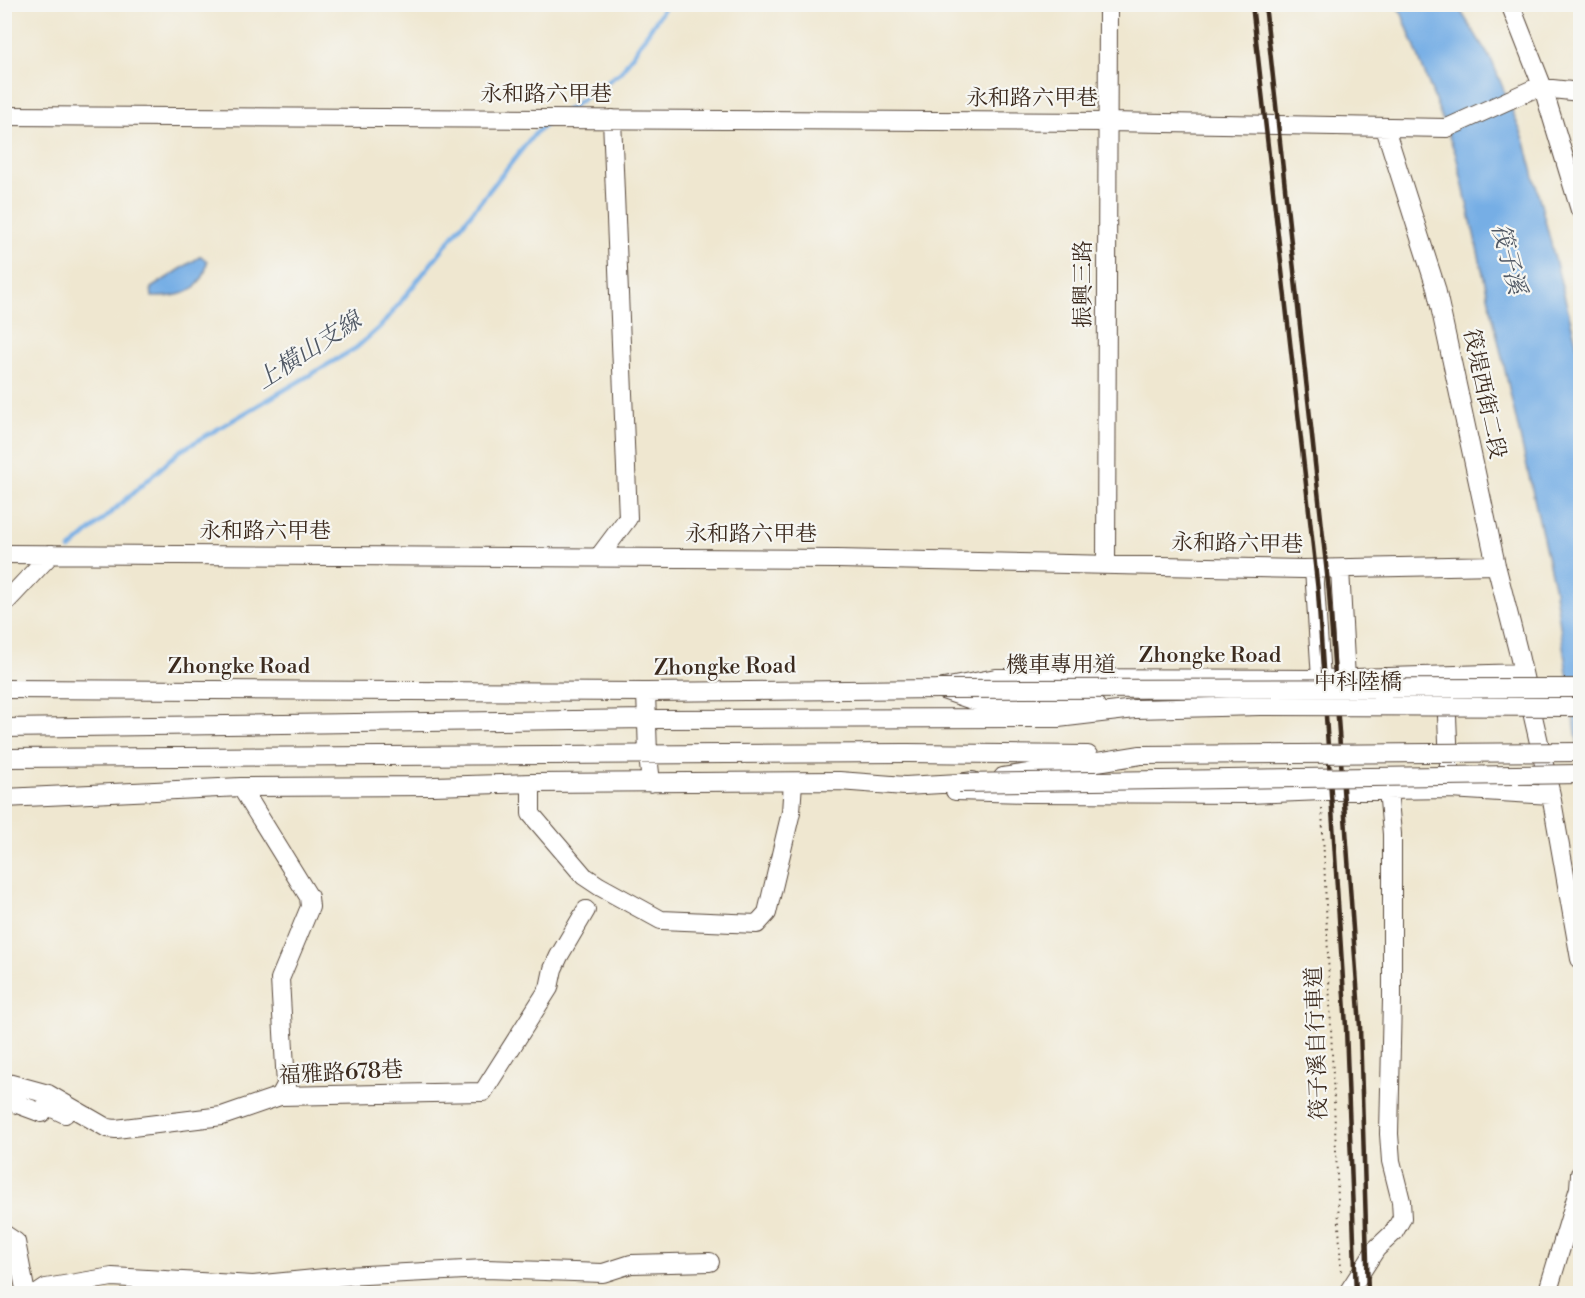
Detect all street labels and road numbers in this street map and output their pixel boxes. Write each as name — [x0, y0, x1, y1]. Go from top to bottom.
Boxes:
street label: 永和路六甲巷 — [480, 81, 612, 108]
street label: 永和路六甲巷 — [966, 85, 1098, 112]
street label: 振興三路 — [1070, 240, 1097, 328]
street label: 筏堤西街二段 — [1457, 327, 1511, 461]
street label: 永和路六甲巷 — [199, 518, 331, 545]
street label: 永和路六甲巷 — [685, 521, 817, 548]
street label: 永和路六甲巷 — [1171, 529, 1303, 559]
street label: Zhongke Road — [1139, 642, 1282, 669]
street label: Zhongke Road — [654, 652, 797, 682]
street label: 機車專用道 — [1006, 652, 1116, 679]
street label: Zhongke Road — [168, 653, 311, 680]
street label: 中科陸橋 — [1314, 669, 1402, 696]
street label: 筏子溪自行車道 — [1301, 966, 1333, 1120]
street label: 福雅路678巷 — [278, 1056, 404, 1090]

